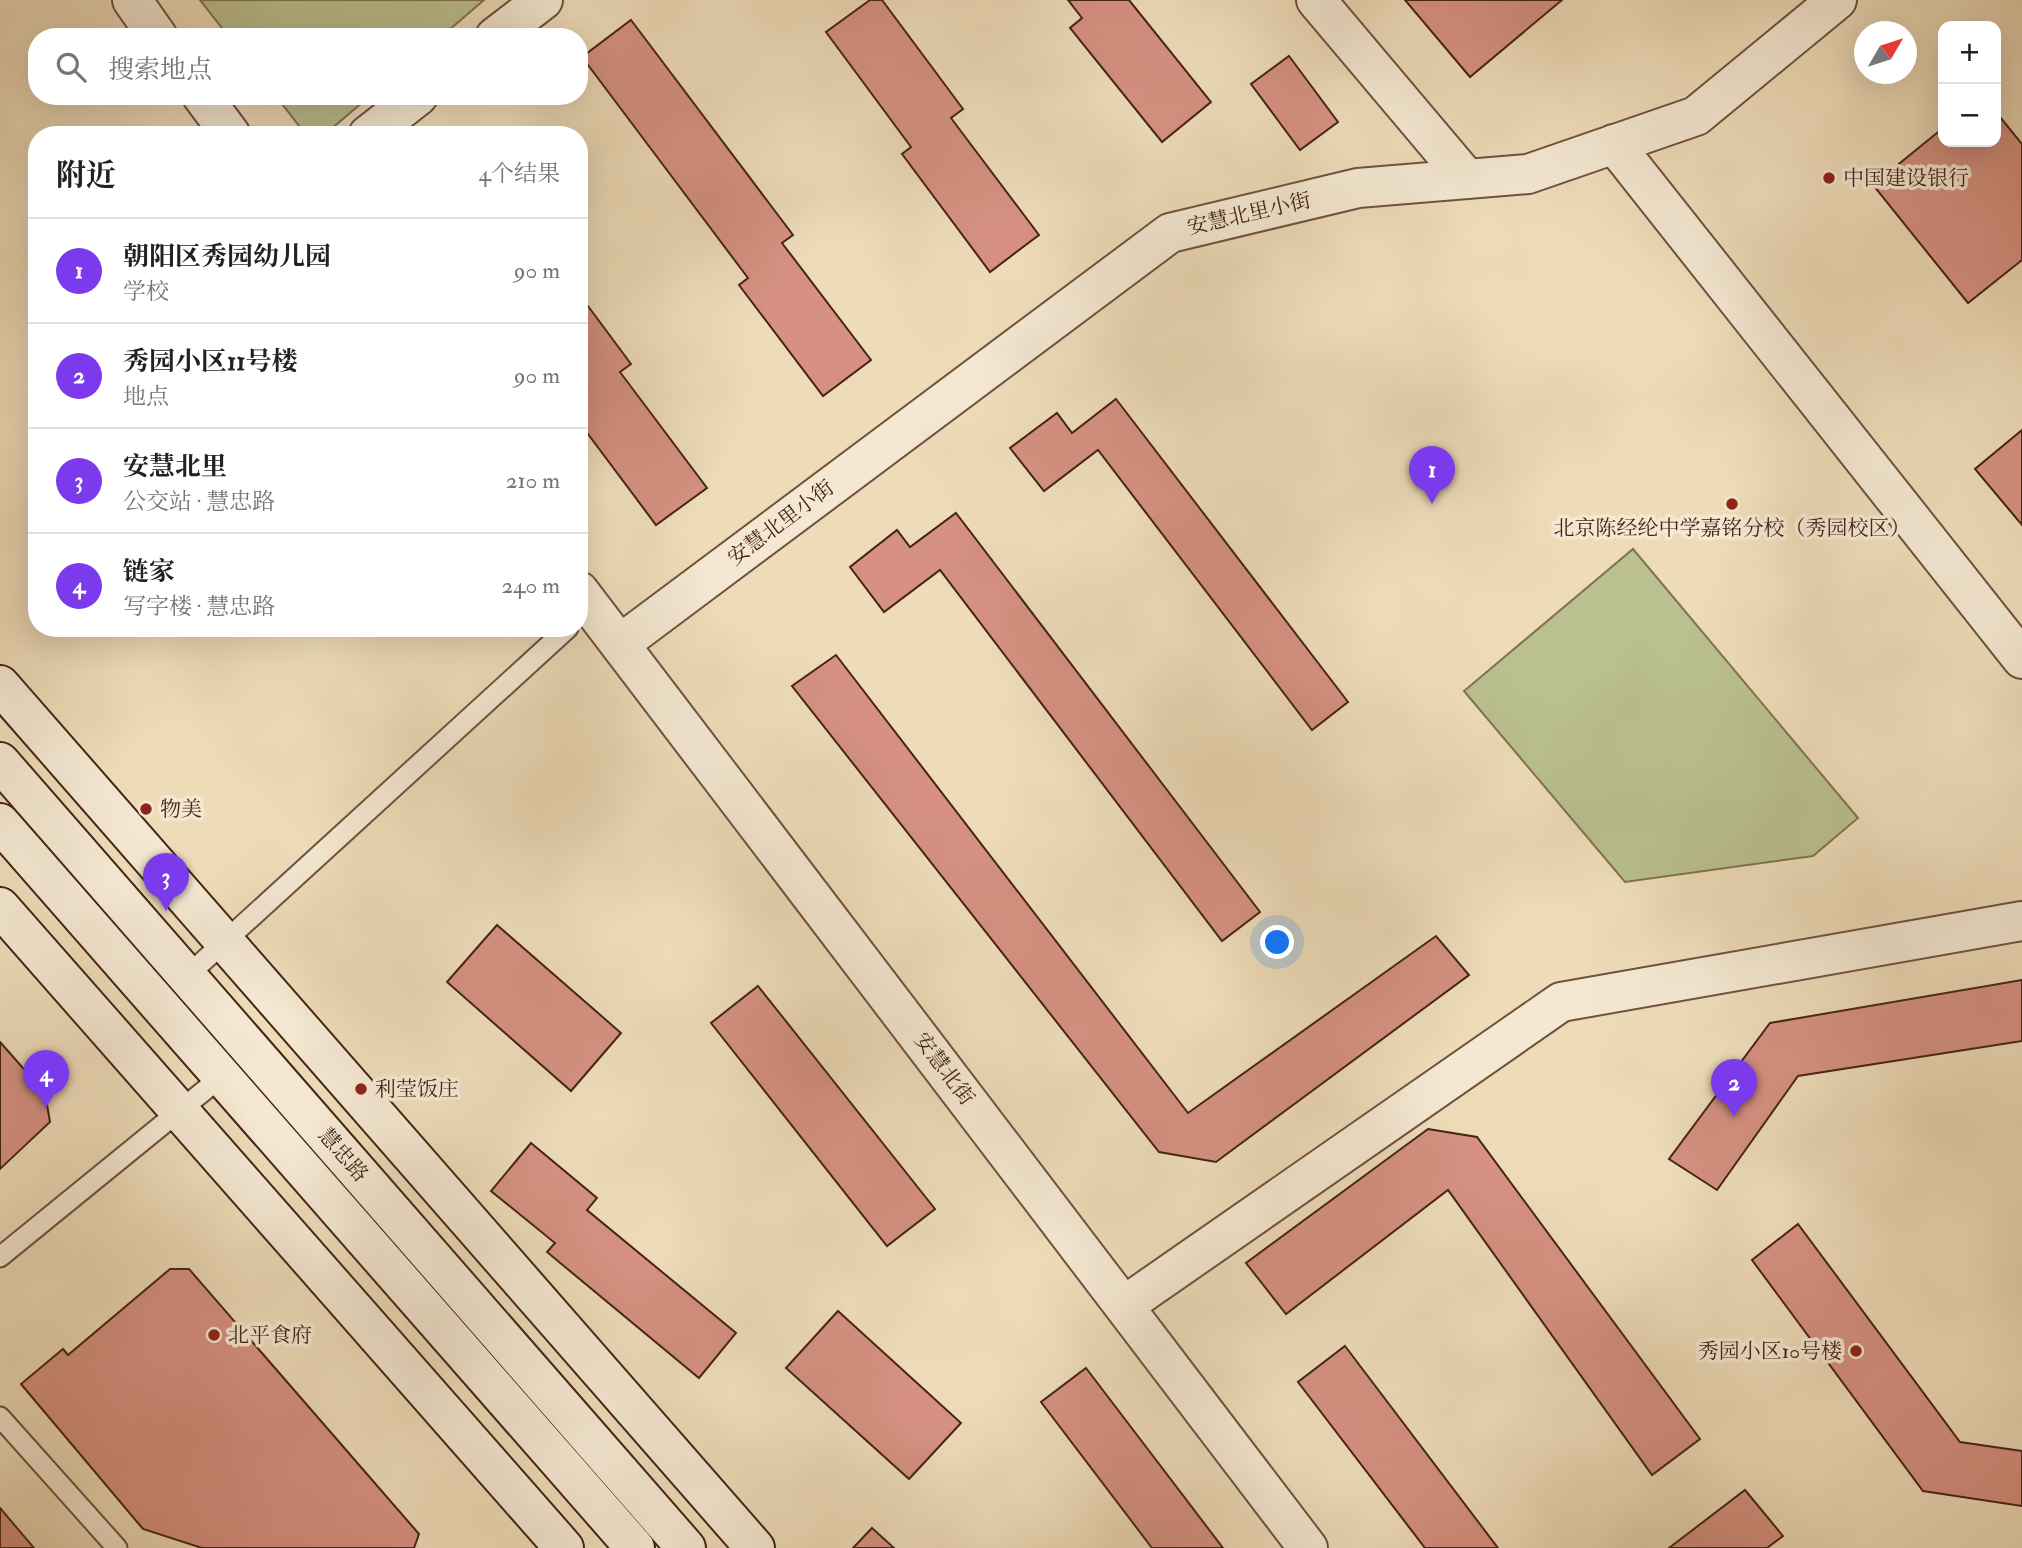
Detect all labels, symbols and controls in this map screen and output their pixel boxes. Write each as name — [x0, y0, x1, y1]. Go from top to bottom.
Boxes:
north arrow — [1854, 21, 1917, 84]
map controls — [1938, 21, 2001, 147]
button: + — [1938, 21, 2001, 84]
search box — [28, 28, 588, 105]
icon: search — [52, 48, 90, 86]
text: 搜索地点 — [108, 54, 212, 86]
button: − — [1938, 84, 2001, 147]
text: 附近 — [56, 157, 116, 194]
text: 4个结果 — [479, 159, 560, 188]
place label: 中国建设银行 — [1843, 165, 1969, 192]
marker: 中国建设银行 — [1821, 170, 1837, 186]
street label: 安慧北里小街 — [1185, 187, 1313, 241]
text: 朝阳区秀园幼儿园 — [123, 241, 331, 273]
text: 1 — [75, 256, 83, 285]
text: 90 m — [514, 256, 560, 285]
text: 学校 — [123, 277, 169, 306]
text: 秀园小区11号楼 — [123, 346, 298, 378]
text: 2 — [73, 361, 85, 390]
text: 90 m — [514, 361, 560, 390]
text: 地点 — [123, 382, 169, 411]
pin: 1 — [1409, 446, 1455, 504]
text: 安慧北里 — [123, 451, 227, 483]
text: 3 — [75, 466, 83, 495]
text: 210 m — [506, 466, 560, 495]
street label: 安慧北里小街 — [723, 474, 839, 572]
text: 公交站 · 慧忠路 — [123, 487, 275, 516]
marker: 北京陈经纶中学嘉铭分校（秀园校区） — [1724, 496, 1740, 512]
place label: 北京陈经纶中学嘉铭分校（秀园校区） — [1554, 515, 1911, 542]
text: 链家 — [123, 556, 175, 588]
text: 4 — [73, 571, 85, 600]
text: 240 m — [501, 571, 560, 600]
text: 写字楼 · 慧忠路 — [123, 592, 275, 621]
place label: 物美 — [160, 796, 202, 823]
marker: 物美 — [138, 801, 154, 817]
pin: 3 — [143, 853, 189, 911]
your location — [1260, 925, 1294, 959]
street label: 安慧北街 — [908, 1027, 980, 1111]
pin: 4 — [23, 1050, 69, 1108]
pin: 2 — [1711, 1059, 1757, 1117]
place label: 利莹饭庄 — [375, 1076, 459, 1103]
marker: 利莹饭庄 — [353, 1081, 369, 1097]
street label: 慧忠路 — [312, 1122, 374, 1188]
place label: 北平食府 — [228, 1322, 312, 1349]
marker: 北平食府 — [206, 1327, 222, 1343]
place label: 秀园小区10号楼 — [1698, 1338, 1842, 1365]
marker: 秀园小区10号楼 — [1848, 1343, 1864, 1359]

